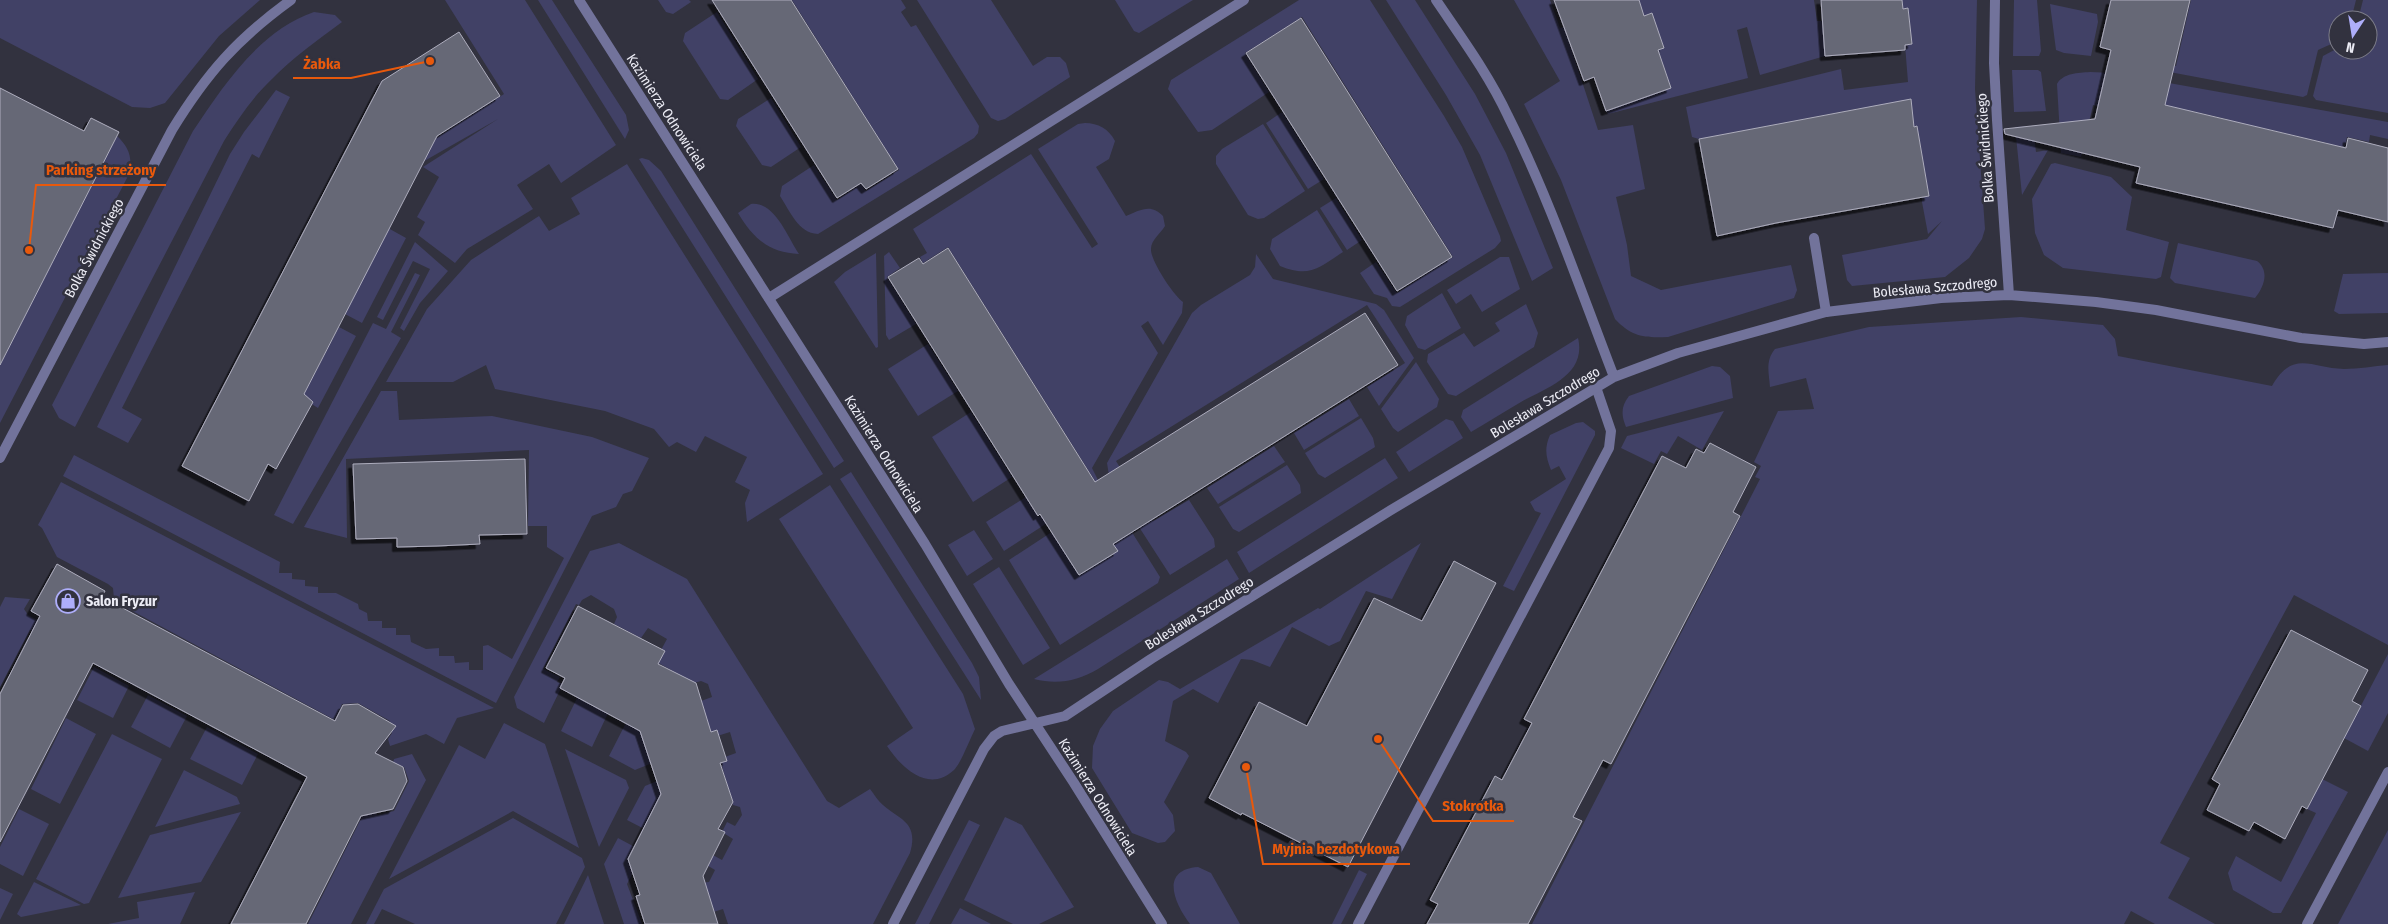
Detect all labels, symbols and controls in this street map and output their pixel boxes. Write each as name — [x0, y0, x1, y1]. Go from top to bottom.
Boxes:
north arrow — [2328, 10, 2378, 60]
text: N — [2345, 38, 2356, 56]
callout: Żabka — [293, 48, 351, 78]
street label: Kazimierza Odnowiciela — [623, 51, 711, 174]
text: Żabka — [303, 55, 341, 73]
street label: Bolka Świdnickiego — [1972, 93, 1998, 203]
callout: Parking strzeżony — [36, 155, 166, 185]
text: Parking strzeżony — [46, 161, 157, 179]
street label: Bolka Świdnickiego — [60, 195, 128, 301]
street label: Bolesława Szczodrego — [1872, 274, 1998, 301]
street label: Bolesława Szczodrego — [1487, 363, 1603, 442]
street label: Kazimierza Odnowiciela — [841, 392, 927, 516]
street label: Bolesława Szczodrego — [1142, 573, 1257, 654]
shop icon: Salon Fryzur — [55, 588, 81, 614]
place label: Salon Fryzur — [86, 593, 158, 610]
street label: Kazimierza Odnowiciela — [1055, 735, 1141, 859]
callout: Stokrotka — [1433, 791, 1514, 821]
text: Stokrotka — [1442, 797, 1504, 815]
callout: Myjnia bezdotykowa — [1263, 834, 1410, 864]
text: Myjnia bezdotykowa — [1272, 840, 1400, 858]

